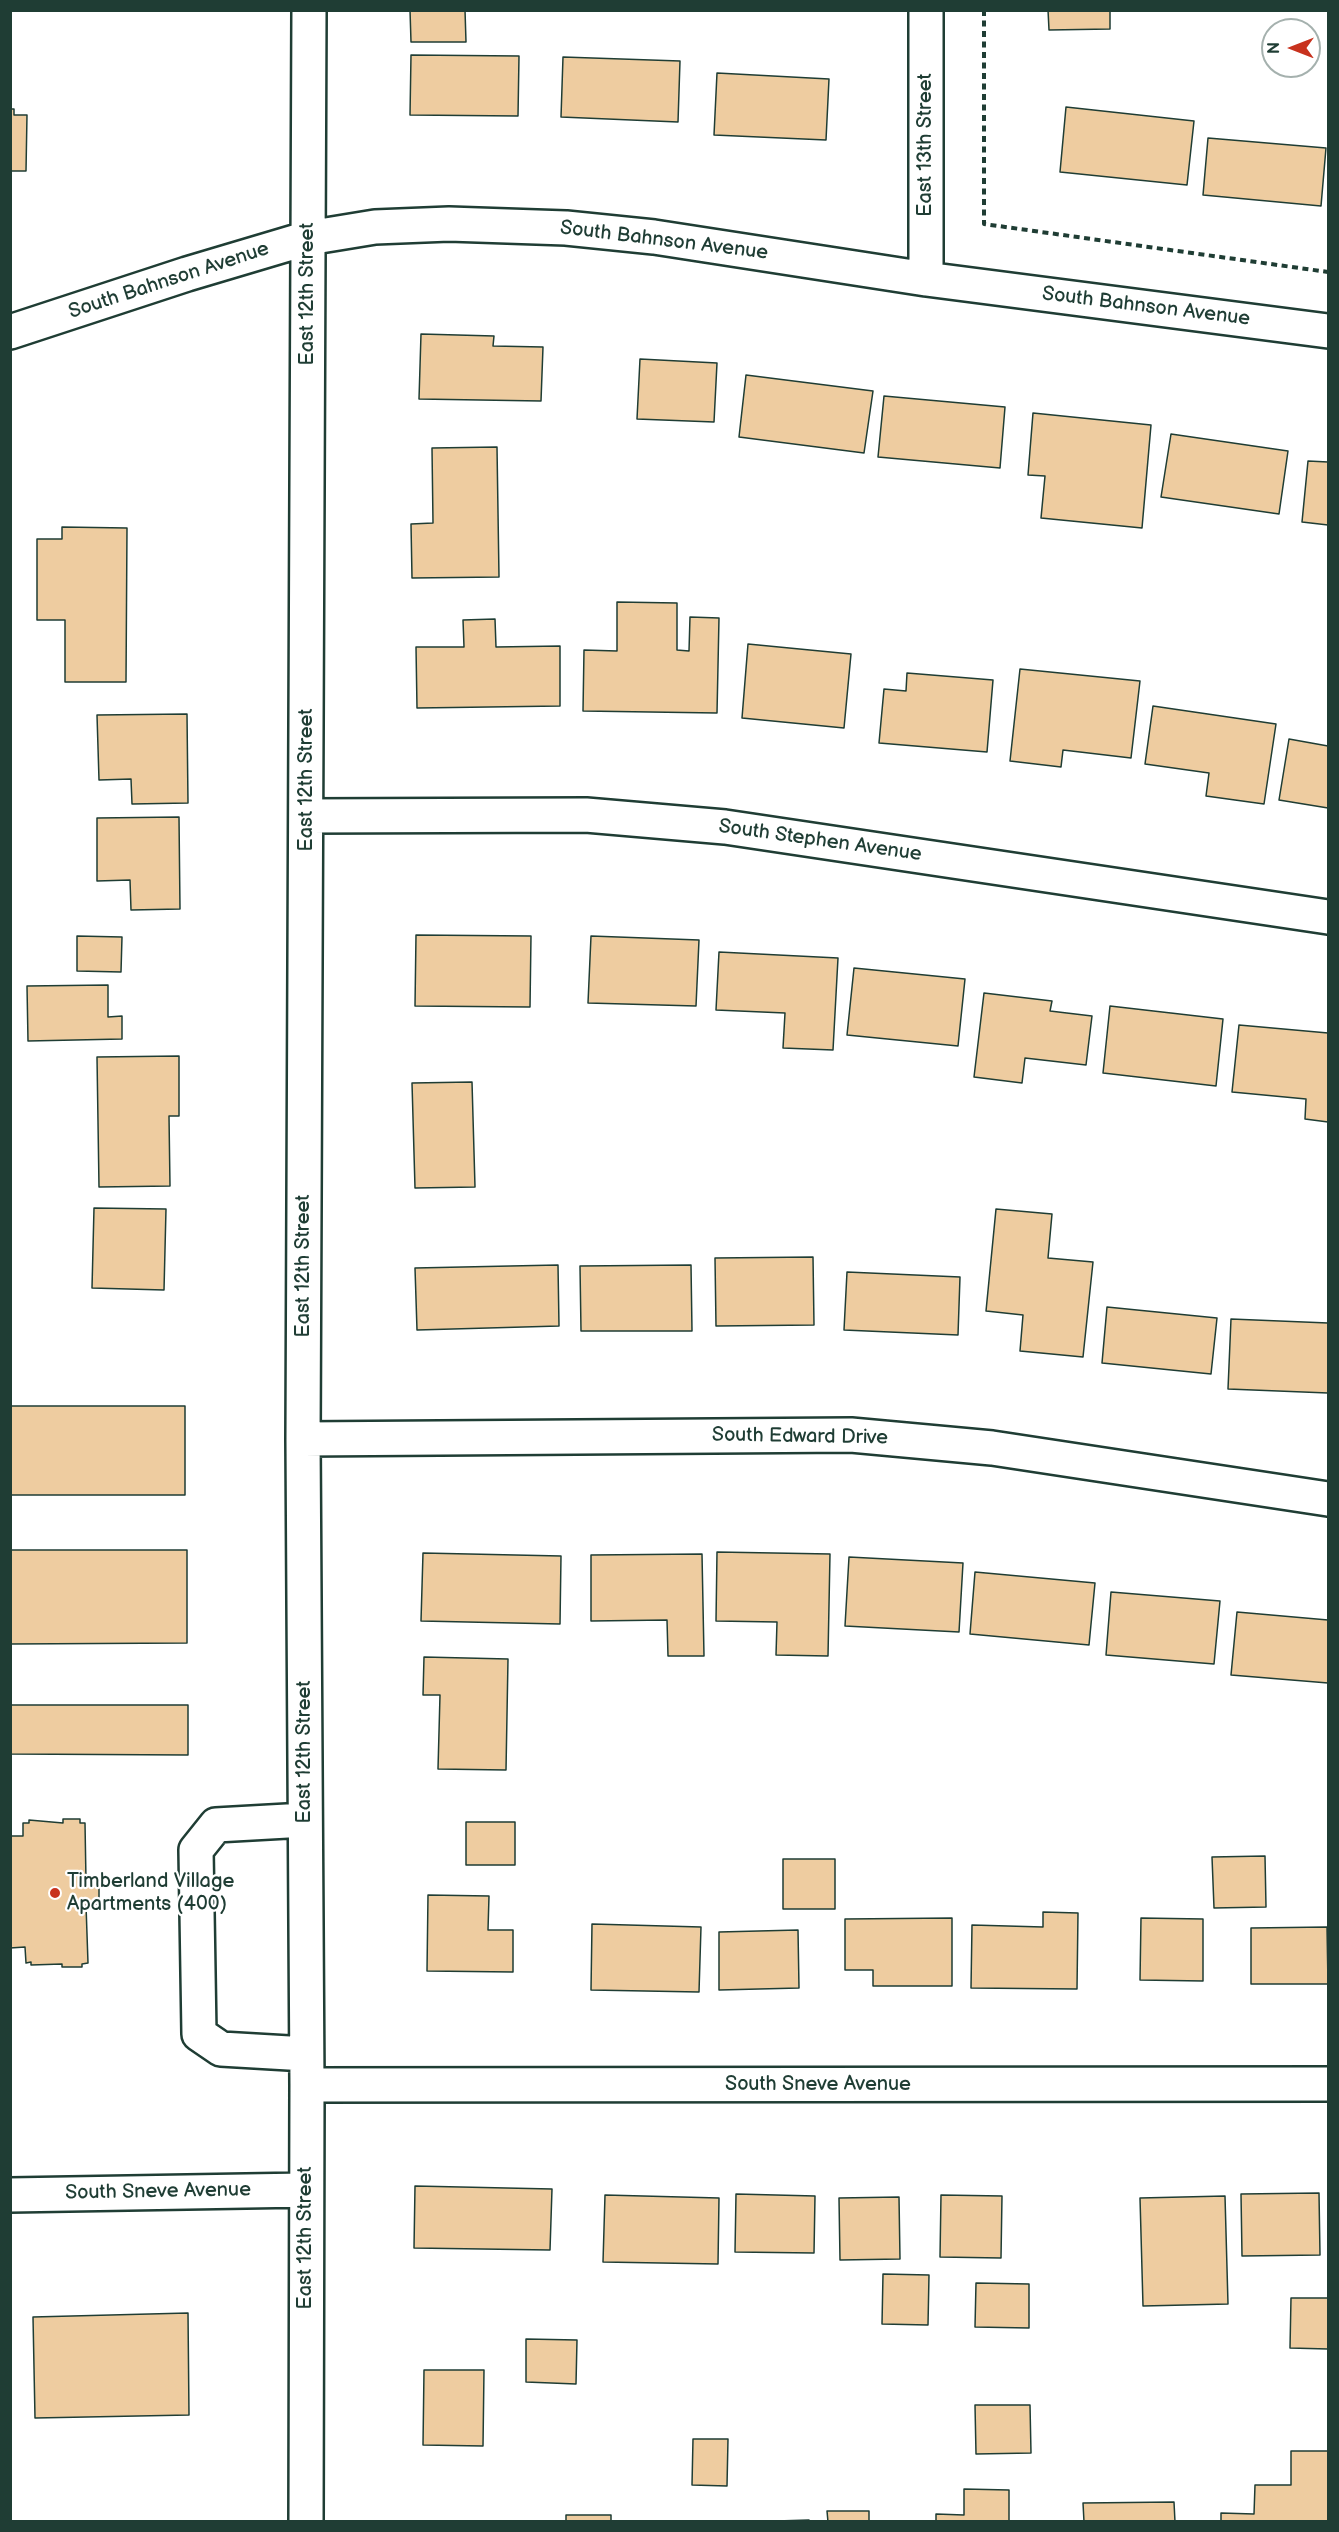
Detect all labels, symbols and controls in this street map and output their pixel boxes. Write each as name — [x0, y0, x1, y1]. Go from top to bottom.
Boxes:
north arrow — [1261, 18, 1321, 78]
text: N — [1265, 42, 1284, 54]
street label: East 13th Street — [914, 73, 938, 217]
street label: South Bahnson Avenue — [559, 216, 769, 266]
street label: East 12th Street — [296, 223, 320, 365]
street label: South Bahnson Avenue — [66, 237, 272, 325]
street label: South Bahnson Avenue — [1041, 282, 1251, 332]
street label: East 12th Street — [295, 709, 319, 851]
street label: South Stephen Avenue — [717, 815, 923, 867]
street label: East 12th Street — [292, 1195, 316, 1337]
street label: South Edward Drive — [712, 1423, 888, 1451]
street label: East 12th Street — [293, 1681, 317, 1823]
place label: Timberland Village Apartments (400) — [67, 1870, 234, 1917]
marker: Timberland Village Apartments (400) — [48, 1886, 62, 1900]
street label: South Sneve Avenue — [725, 2073, 911, 2097]
street label: East 12th Street — [294, 2167, 318, 2309]
street label: South Sneve Avenue — [65, 2178, 251, 2206]

